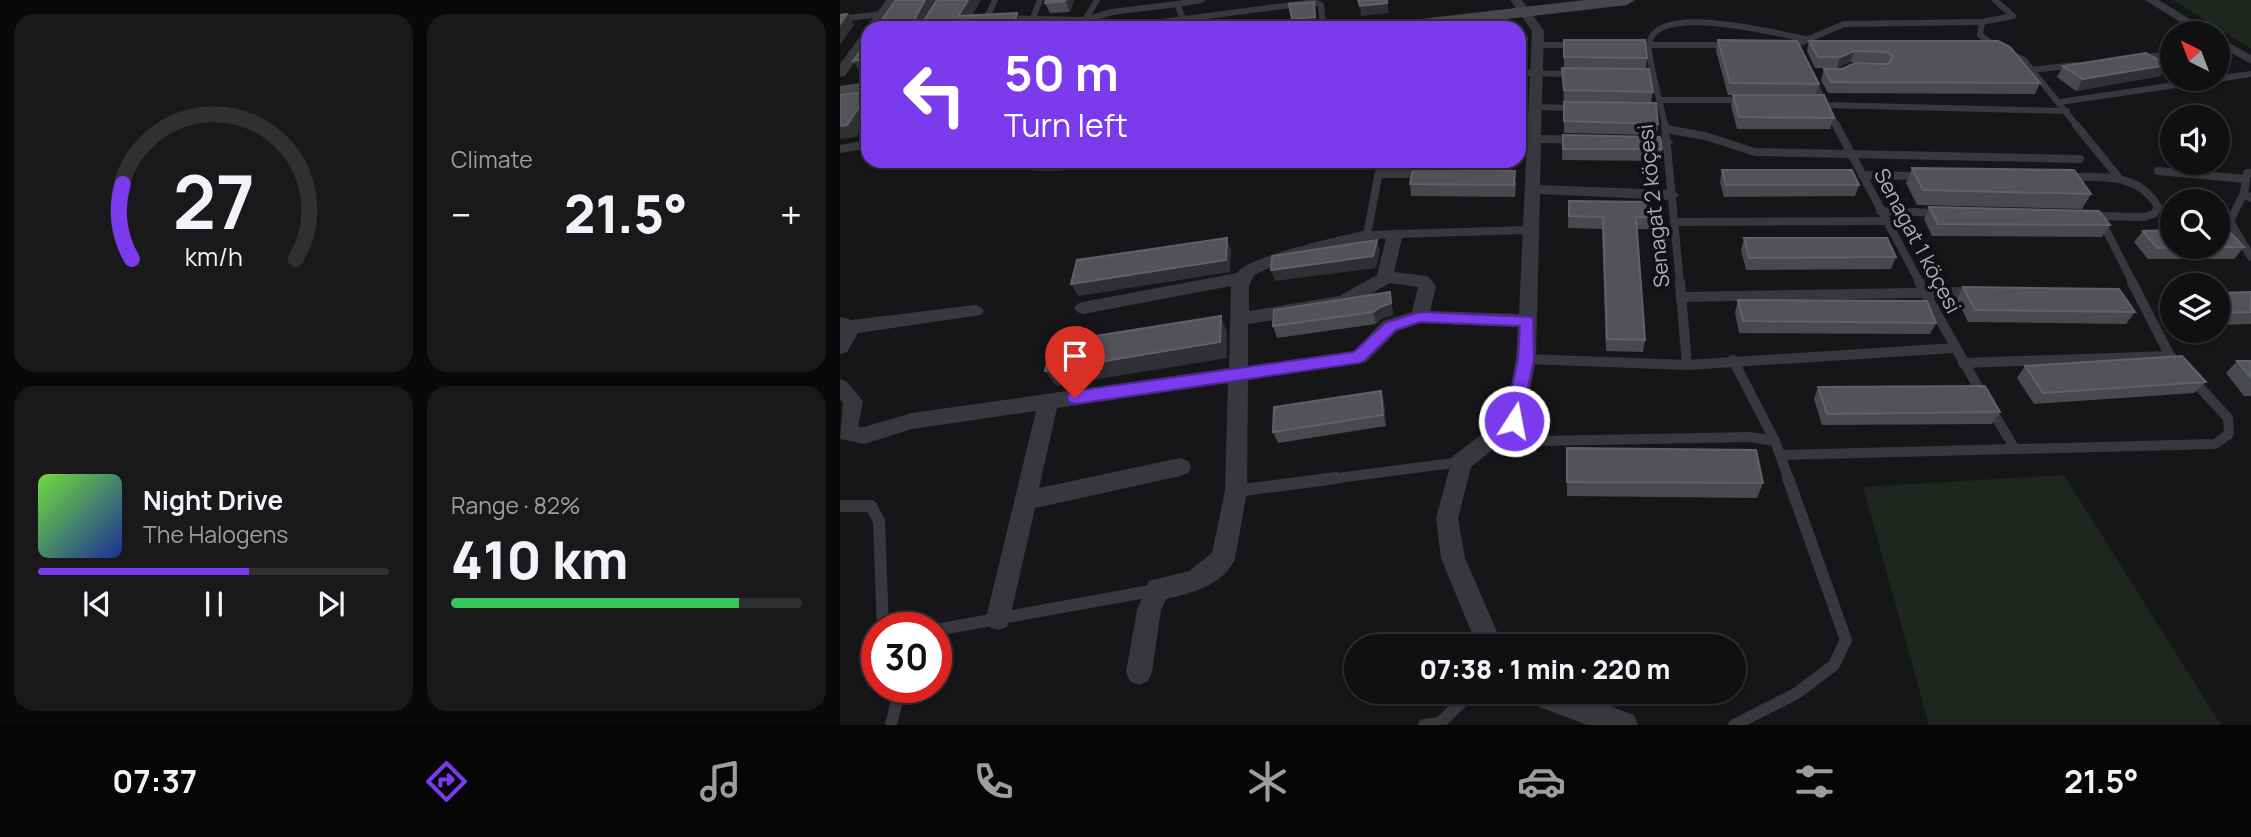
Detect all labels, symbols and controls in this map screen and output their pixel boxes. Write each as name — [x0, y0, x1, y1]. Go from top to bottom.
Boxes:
north arrow — [2160, 21, 2230, 91]
map controls — [2160, 21, 2230, 343]
text: 50 m — [1004, 39, 1119, 106]
icon: left — [889, 49, 980, 140]
text: Turn left — [1004, 103, 1128, 147]
button: sound — [2160, 105, 2230, 175]
street label: Senagat 2 köçesi — [1631, 123, 1676, 289]
text: Climate — [451, 143, 533, 175]
text: 27 — [172, 151, 255, 251]
street label: Senagat 1 köçesi — [1868, 163, 1968, 318]
text: 21.5° — [564, 178, 688, 249]
text: − — [451, 188, 472, 240]
text: + — [780, 188, 802, 240]
button: search — [2160, 189, 2230, 259]
text: km/h — [184, 239, 243, 274]
button: layers — [2160, 273, 2230, 343]
pin — [1045, 326, 1105, 398]
icon: arrive — [1056, 337, 1094, 375]
position arrow — [1477, 384, 1551, 458]
text: Night Drive — [143, 482, 283, 518]
text: Range · 82% — [451, 489, 581, 521]
text: The Halogens — [143, 518, 288, 550]
text: 410 km — [451, 524, 628, 595]
icon: previous — [78, 585, 116, 623]
icon: pause — [195, 585, 233, 623]
icon: next — [312, 585, 350, 623]
speed limit sign: 30 — [861, 612, 952, 703]
text: 07:38 · 1 min · 220 m — [1420, 651, 1670, 687]
icon: directions — [422, 757, 471, 806]
icon: music — [696, 757, 745, 806]
icon: phone — [969, 757, 1018, 806]
icon: climate — [1243, 757, 1292, 806]
icon: car — [1517, 757, 1566, 806]
icon: filters — [1790, 757, 1839, 806]
text: 07:37 — [112, 759, 197, 803]
text: 21.5° — [2064, 759, 2139, 803]

